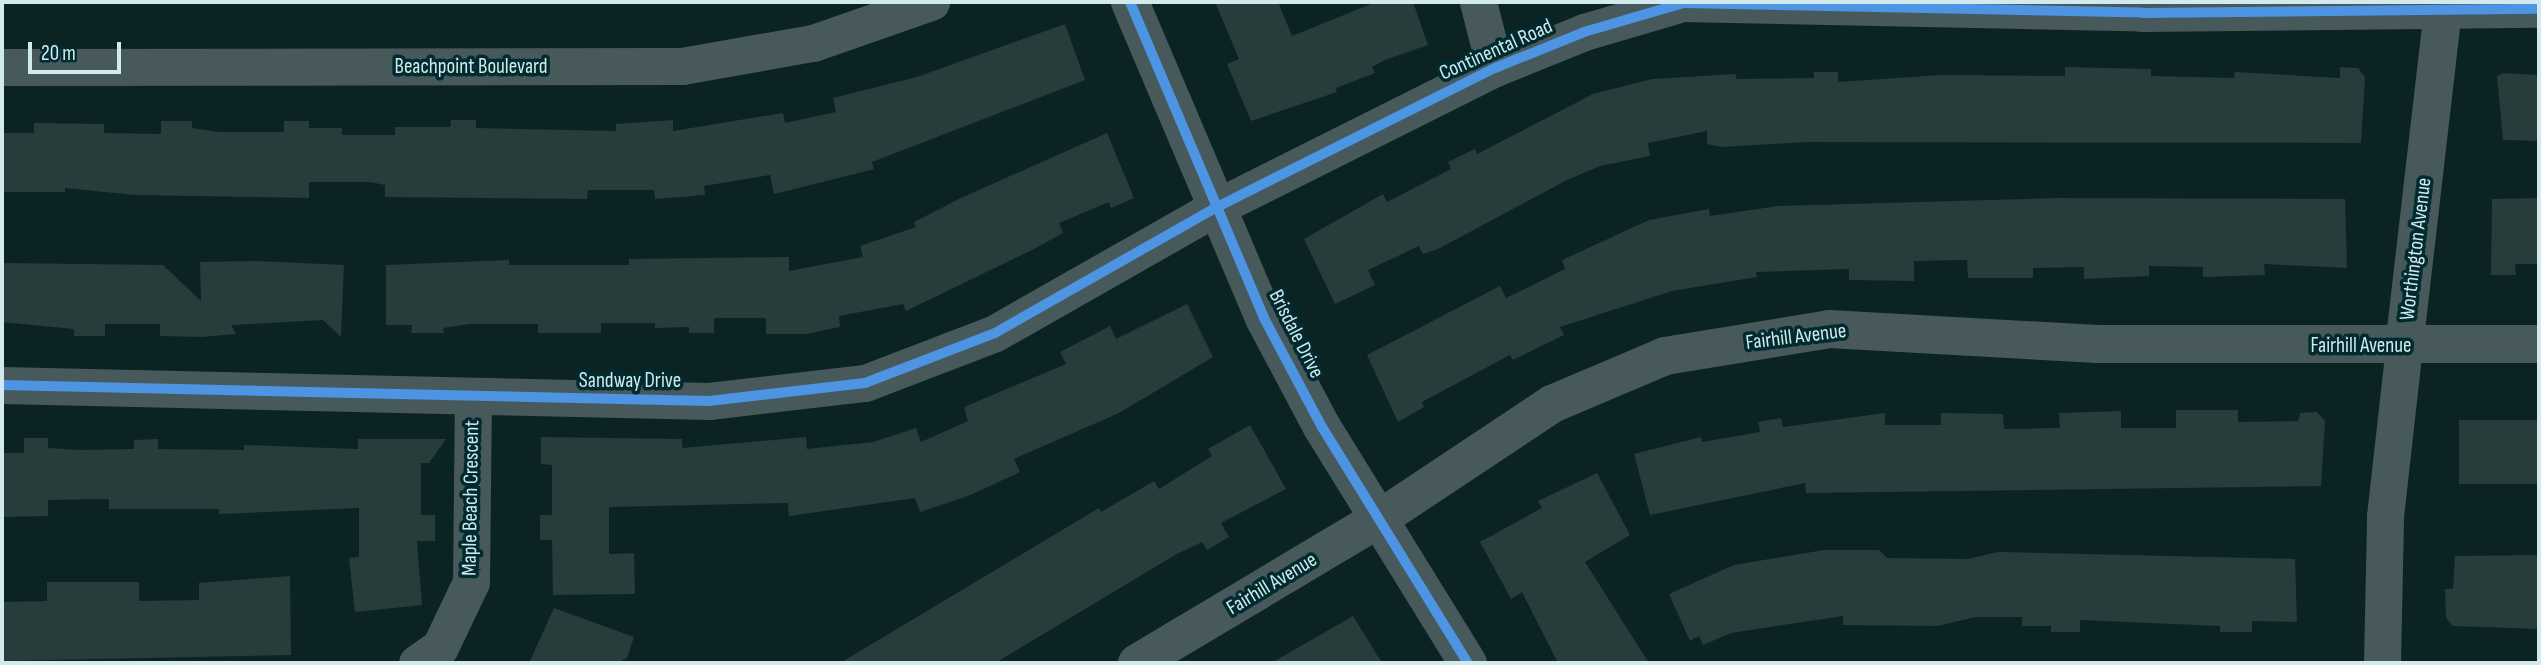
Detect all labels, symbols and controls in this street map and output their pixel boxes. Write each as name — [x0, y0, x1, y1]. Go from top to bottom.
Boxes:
street label: Continental Road — [1435, 14, 1557, 86]
scale bar — [32, 28, 124, 72]
text: 20 m — [41, 41, 76, 66]
street label: Beachpoint Boulevard — [395, 54, 547, 80]
street label: Worthington Avenue — [2395, 176, 2437, 322]
street label: Brisdale Drive — [1263, 286, 1329, 382]
street label: Fairhill Avenue — [1744, 318, 1848, 356]
street label: Fairhill Avenue — [2311, 333, 2411, 359]
street label: Sandway Drive — [579, 368, 681, 394]
street label: Maple Beach Crescent — [457, 420, 485, 576]
street label: Fairhill Avenue — [1222, 547, 1322, 621]

